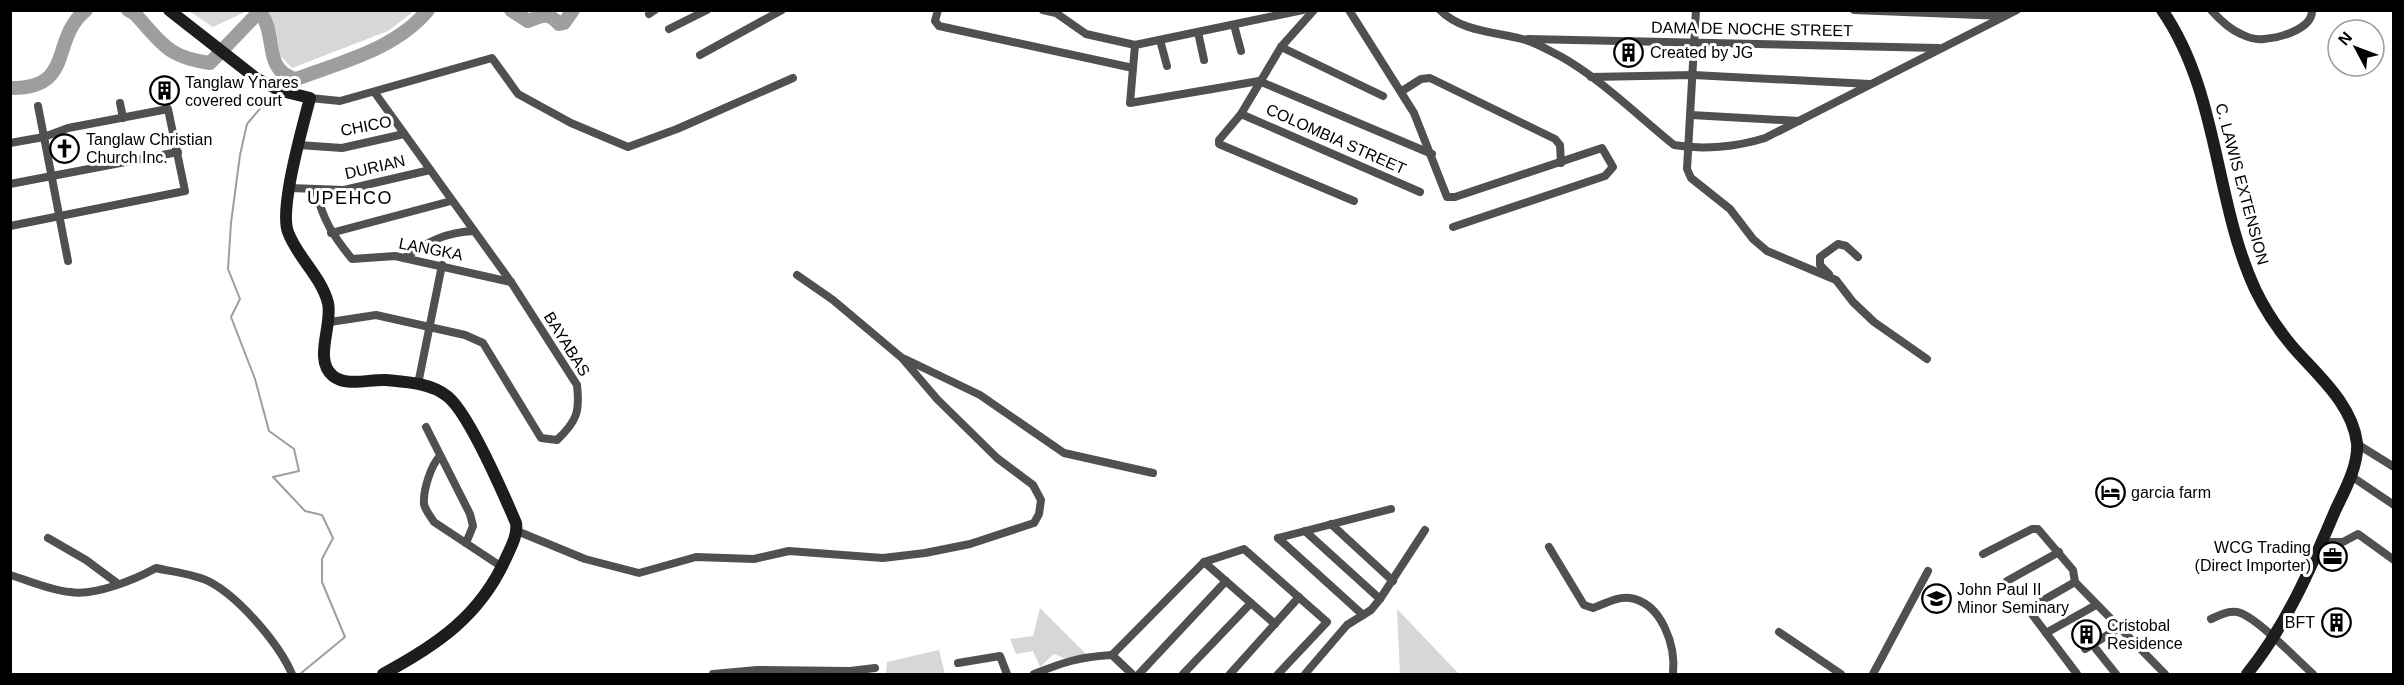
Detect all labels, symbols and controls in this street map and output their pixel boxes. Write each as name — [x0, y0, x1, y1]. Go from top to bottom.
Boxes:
north arrow — [2326, 18, 2386, 78]
street label: DAMA DE NOCHE STREET — [1651, 19, 1853, 39]
text: N — [2335, 29, 2355, 48]
building icon: Created by JG — [1613, 36, 1645, 68]
place label: Created by JG — [1650, 44, 1753, 61]
place label: Tanglaw Ynares covered court — [185, 74, 299, 109]
building icon: Tanglaw Ynares covered court — [148, 75, 180, 107]
street label: COLOMBIA STREET — [1264, 100, 1409, 178]
street label: C. LAWIS EXTENSION — [2212, 101, 2272, 267]
street label: CHICO — [339, 113, 393, 139]
place label: Tanglaw Christian Church Inc. — [86, 131, 212, 166]
church icon: Tanglaw Christian Church Inc. — [49, 132, 81, 164]
street label: DURIAN — [343, 152, 407, 182]
district label: UPEHCO — [307, 188, 393, 208]
street label: LANGKA — [398, 234, 465, 264]
street label: BAYABAS — [541, 309, 593, 379]
hotel icon: garcia farm — [2094, 476, 2126, 508]
place label: garcia farm — [2131, 484, 2211, 501]
place label: WCG Trading (Direct Importer) — [2195, 539, 2311, 574]
office icon: WCG Trading (Direct Importer) — [2316, 540, 2348, 572]
place label: John Paul II Minor Seminary — [1957, 581, 2069, 616]
school or university icon: John Paul II Minor Seminary — [1920, 582, 1952, 614]
building icon: BFT — [2320, 606, 2352, 638]
place label: BFT — [2285, 614, 2315, 631]
place label: Cristobal Residence — [2107, 617, 2183, 652]
building icon: Cristobal Residence — [2070, 618, 2102, 650]

